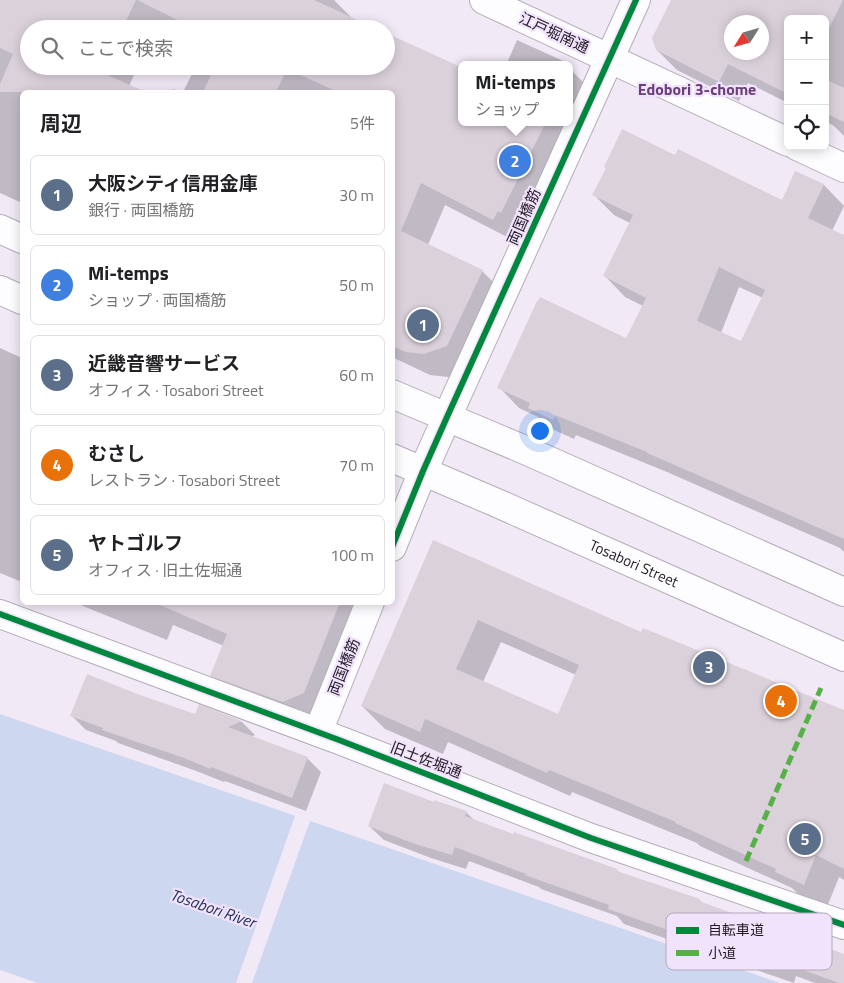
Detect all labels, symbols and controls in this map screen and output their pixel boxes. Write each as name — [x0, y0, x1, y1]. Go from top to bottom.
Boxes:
street label: 江戸堀南通 — [515, 6, 593, 59]
north arrow — [724, 15, 769, 60]
map controls — [784, 15, 829, 150]
button: + — [784, 15, 829, 60]
search box — [20, 20, 395, 75]
text: ここで検索 — [78, 33, 173, 62]
icon: search — [38, 34, 66, 62]
button: − — [784, 60, 829, 105]
popup — [458, 61, 573, 126]
text: Mi-temps — [475, 67, 556, 96]
district label: Edobori 3-chome — [638, 77, 756, 101]
text: ショップ — [475, 97, 539, 121]
button: locate — [784, 105, 829, 150]
text: 周辺 — [40, 107, 82, 139]
text: 5件 — [350, 111, 375, 135]
pin: 2 — [499, 142, 531, 180]
text: 大阪シティ信用金庫 — [88, 168, 258, 197]
text: 1 — [53, 183, 61, 207]
text: 30 m — [339, 183, 374, 207]
street label: 両国橋筋 — [501, 185, 546, 249]
text: 銀行 · 両国橋筋 — [88, 198, 195, 222]
text: Mi-temps — [88, 258, 169, 287]
text: 2 — [53, 273, 61, 297]
text: 50 m — [339, 273, 374, 297]
text: ショップ · 両国橋筋 — [88, 288, 227, 312]
pin: 1 — [407, 306, 439, 344]
text: 近畿音響サービス — [88, 348, 240, 377]
text: 3 — [53, 363, 61, 387]
text: 60 m — [339, 363, 374, 387]
text: オフィス · Tosabori Street — [88, 378, 264, 402]
your location — [527, 418, 553, 444]
text: むさし — [88, 438, 145, 467]
text: 4 — [53, 453, 61, 477]
text: 70 m — [339, 453, 374, 477]
text: レストラン · Tosabori Street — [88, 468, 280, 492]
text: ヤトゴルフ — [88, 528, 183, 557]
street label: Tosabori Street — [586, 533, 683, 593]
text: 5 — [53, 543, 61, 567]
text: 100 m — [330, 543, 374, 567]
text: オフィス · 旧土佐堀通 — [88, 558, 242, 582]
street label: 両国橋筋 — [322, 635, 365, 699]
pin: 3 — [693, 648, 725, 686]
pin: 4 — [765, 682, 797, 720]
street label: 旧土佐堀通 — [387, 735, 465, 784]
pin: 5 — [789, 820, 821, 858]
water label: Tosabori River — [167, 882, 261, 934]
legend — [666, 913, 832, 970]
text: 自転車道 — [708, 919, 764, 940]
text: 小道 — [708, 942, 736, 963]

